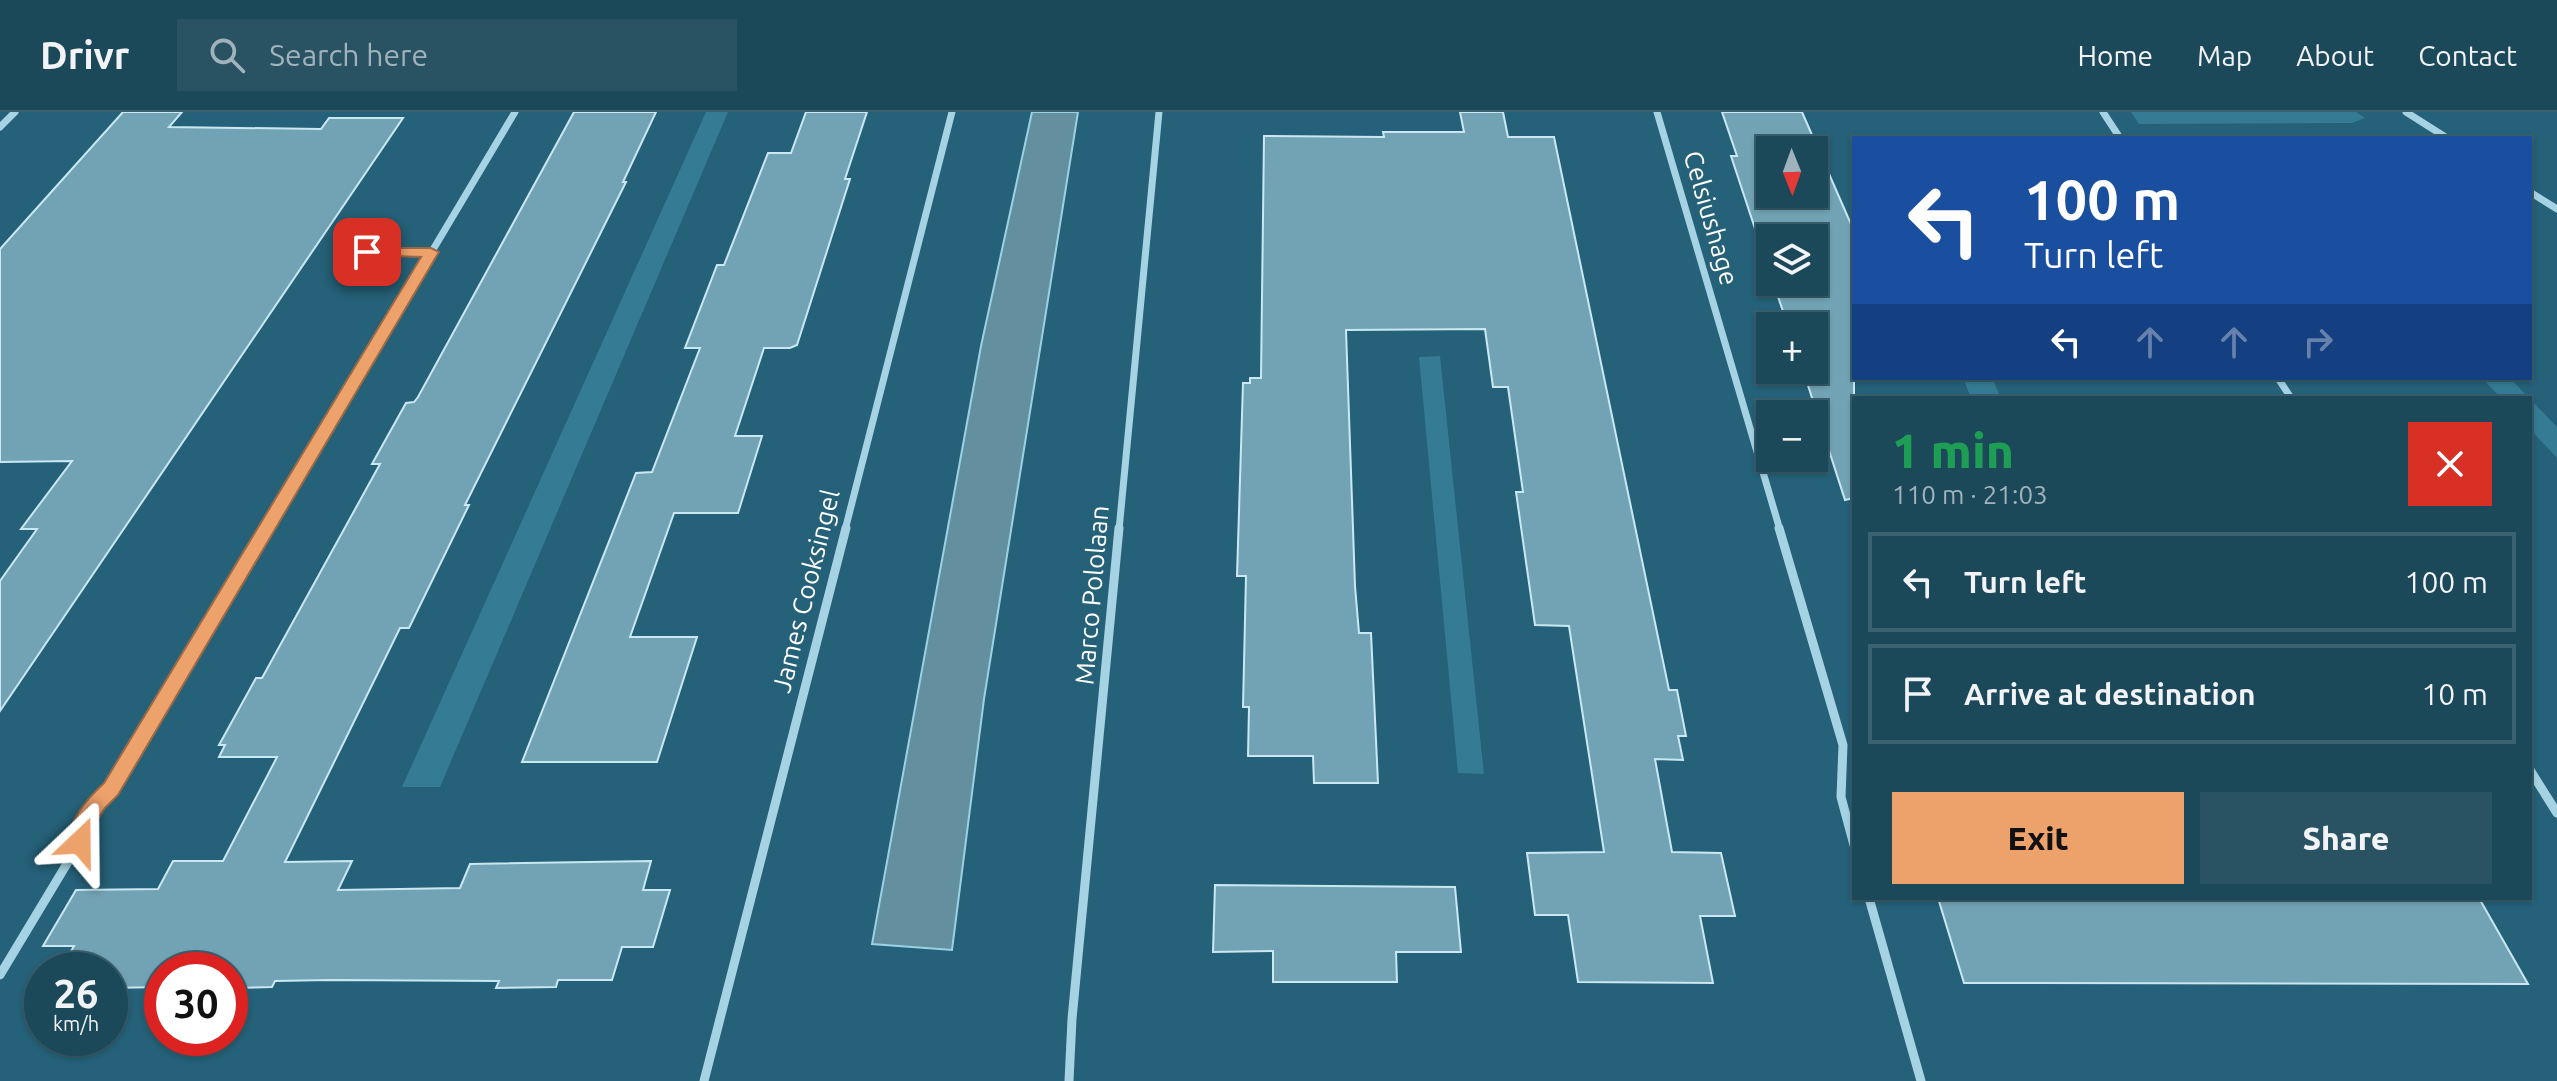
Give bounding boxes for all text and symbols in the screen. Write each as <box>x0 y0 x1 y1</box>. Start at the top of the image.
search box <box>177 19 737 91</box>
icon: search <box>205 33 249 77</box>
text: Drivr <box>40 34 129 76</box>
text: Search here <box>269 38 428 72</box>
text: Home <box>2078 40 2153 71</box>
text: Map <box>2197 40 2252 71</box>
text: About <box>2296 40 2374 71</box>
text: Contact <box>2418 40 2517 71</box>
north arrow <box>1756 136 1828 208</box>
map controls <box>1756 136 1828 472</box>
street label: Celsiushage <box>1678 147 1744 288</box>
icon: left <box>1892 168 1996 272</box>
text: 100 m <box>2024 168 2180 231</box>
pin <box>333 218 401 286</box>
button: layers <box>1756 224 1828 296</box>
icon: arrive <box>345 230 389 274</box>
text: Turn left <box>2024 234 2163 275</box>
button: + <box>1756 312 1828 384</box>
icon: left <box>2044 320 2088 364</box>
icon: ahead <box>2128 320 2172 364</box>
icon: ahead <box>2212 320 2256 364</box>
icon: right <box>2296 320 2340 364</box>
button: − <box>1756 400 1828 472</box>
button: close <box>2408 422 2492 506</box>
text: 1 min <box>1892 423 2014 477</box>
text: 110 m · 21:03 <box>1892 480 2048 509</box>
street label: James Cooksingel <box>766 486 845 695</box>
street label: Marco Pololaan <box>1069 504 1114 686</box>
icon: left <box>1896 560 1940 604</box>
text: Turn left <box>1964 565 2086 599</box>
text: 100 m <box>2404 565 2488 599</box>
icon: arrive <box>1896 672 1940 716</box>
text: Arrive at destination <box>1964 677 2256 711</box>
text: 10 m <box>2421 677 2488 711</box>
button: Exit <box>1892 792 2184 884</box>
button: Share <box>2200 792 2492 884</box>
position arrow <box>38 800 122 884</box>
speed limit sign: 30 <box>144 952 248 1056</box>
text: 26 <box>53 971 99 1016</box>
text: km/h <box>53 1012 99 1035</box>

